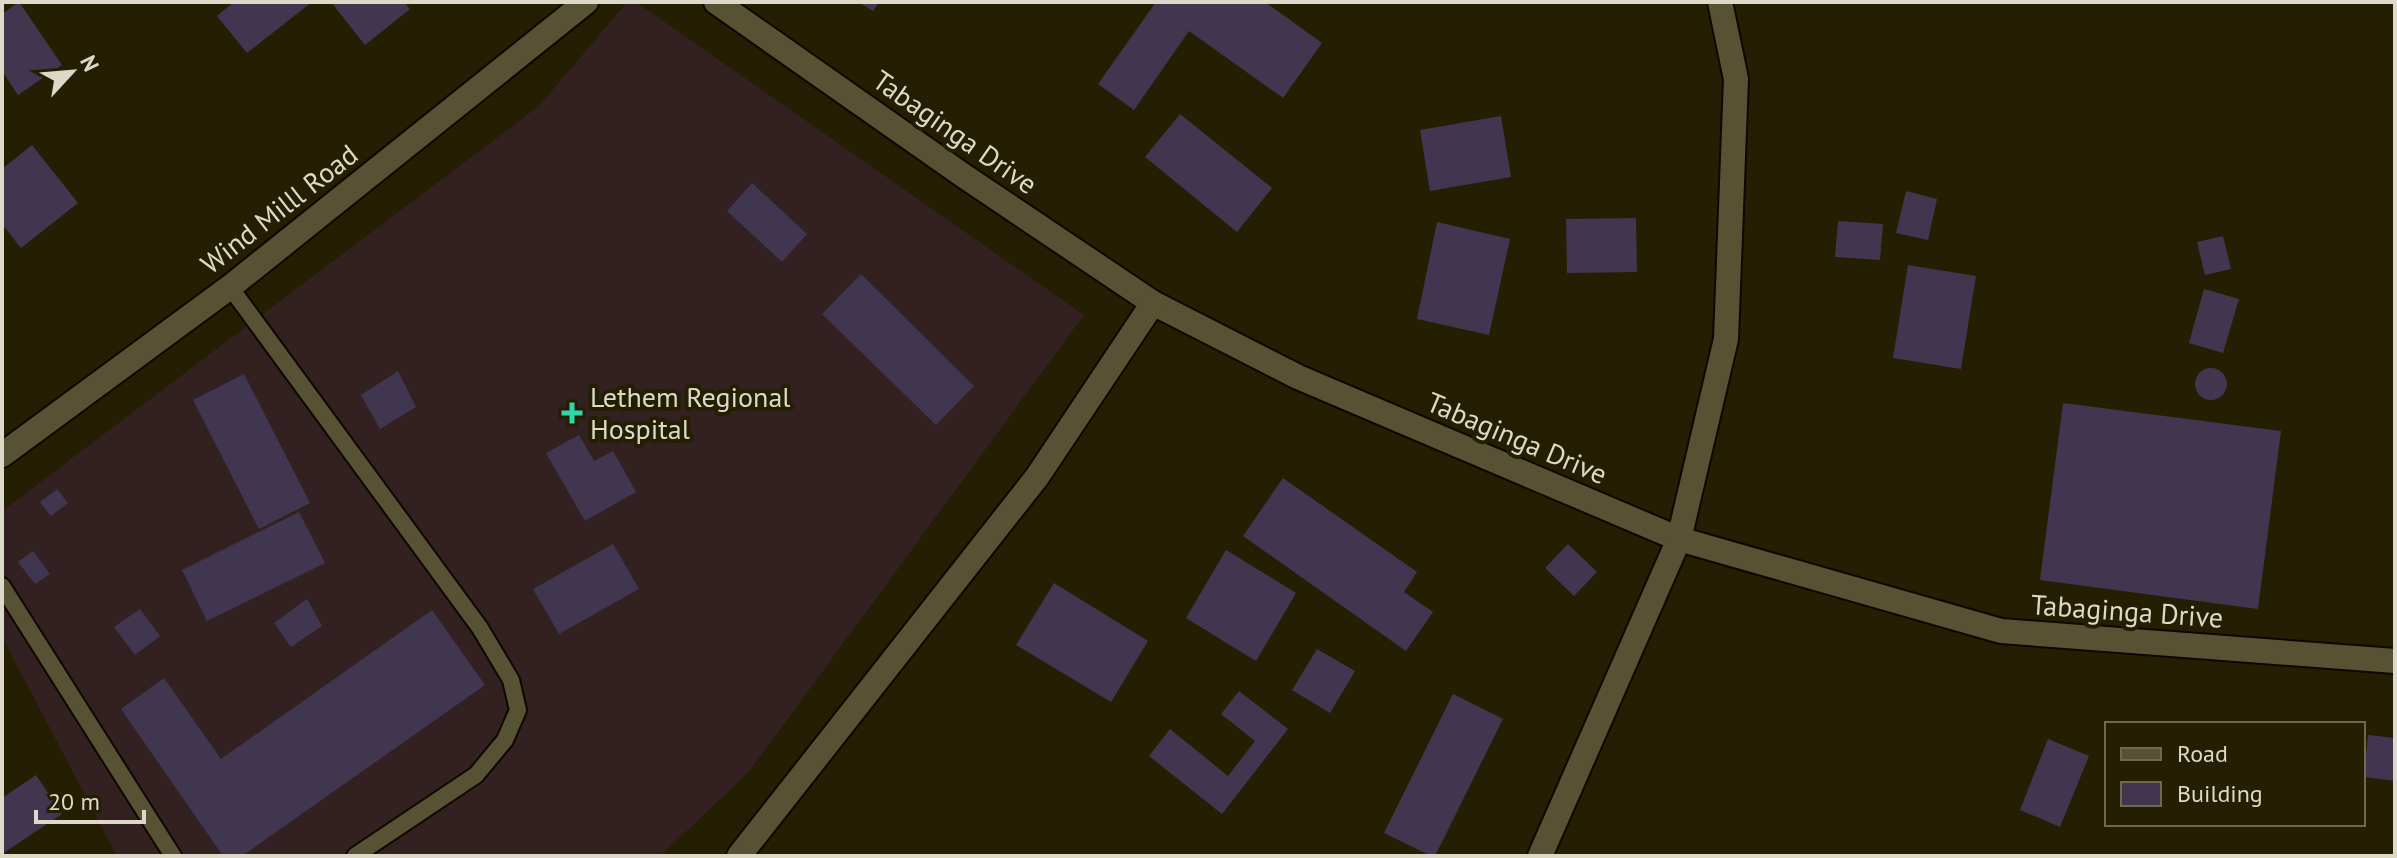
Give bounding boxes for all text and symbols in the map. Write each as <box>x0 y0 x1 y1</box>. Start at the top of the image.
north arrow <box>32 32 112 112</box>
text: N <box>74 51 106 76</box>
street label: Tabaginga Drive <box>866 61 1045 202</box>
street label: Wind Milll Road <box>193 136 365 282</box>
place label: Lethem Regional Hospital <box>590 378 790 447</box>
street label: Tabaginga Drive <box>1421 383 1613 492</box>
marker: Lethem Regional Hospital <box>561 402 583 424</box>
street label: Tabaginga Drive <box>2030 585 2224 636</box>
legend <box>2105 722 2365 826</box>
text: Road <box>2177 738 2228 769</box>
scale bar <box>36 774 144 824</box>
text: Building <box>2177 778 2263 809</box>
text: 20 m <box>48 786 100 817</box>

